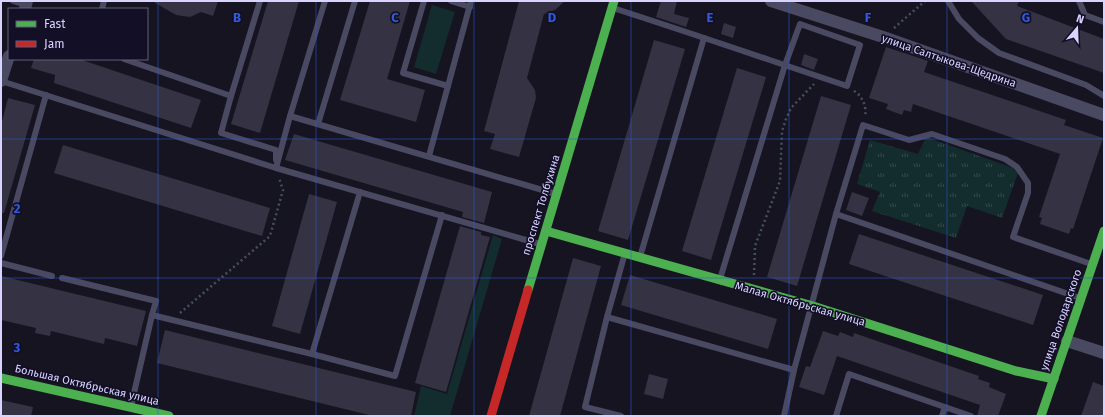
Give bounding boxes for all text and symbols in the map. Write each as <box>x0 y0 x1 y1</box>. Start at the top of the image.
legend <box>8 8 148 60</box>
north arrow <box>1057 8 1097 48</box>
text: B <box>233 10 241 25</box>
text: C <box>391 10 399 25</box>
text: D <box>548 10 557 25</box>
text: E <box>707 10 714 25</box>
text: F <box>865 10 872 25</box>
text: G <box>1022 10 1030 25</box>
text: N <box>1075 12 1086 26</box>
text: Fast <box>44 17 66 31</box>
street label: улица Салтыкова-Щедрина <box>880 32 1018 90</box>
text: Jam <box>44 37 64 51</box>
street label: проспект Толбухина <box>519 153 563 257</box>
text: 2 <box>14 201 21 216</box>
street label: улица Володарского <box>1038 268 1084 372</box>
street label: Малая Октябрьская улица <box>733 279 867 329</box>
text: 3 <box>13 340 21 355</box>
street label: Большая Октябрьская улица <box>14 362 160 408</box>

